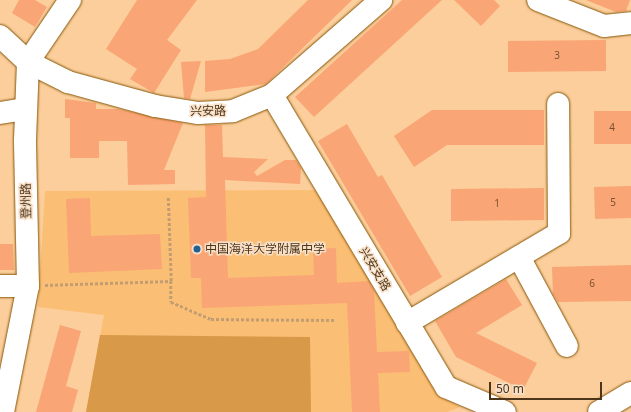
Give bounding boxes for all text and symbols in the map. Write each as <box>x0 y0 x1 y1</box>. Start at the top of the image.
house number: 3 <box>554 50 560 62</box>
street label: 兴安路 <box>190 104 226 118</box>
house number: 4 <box>609 122 615 134</box>
street label: 登州路 <box>18 183 34 219</box>
house number: 5 <box>610 197 616 209</box>
house number: 1 <box>494 198 500 210</box>
place label: 中国海洋大学附属中学 <box>205 242 325 256</box>
marker: 中国海洋大学附属中学 <box>192 244 202 254</box>
street label: 兴安支路 <box>356 245 394 293</box>
house number: 6 <box>589 278 595 290</box>
scale bar <box>491 374 604 400</box>
text: 50 m <box>496 380 524 397</box>

